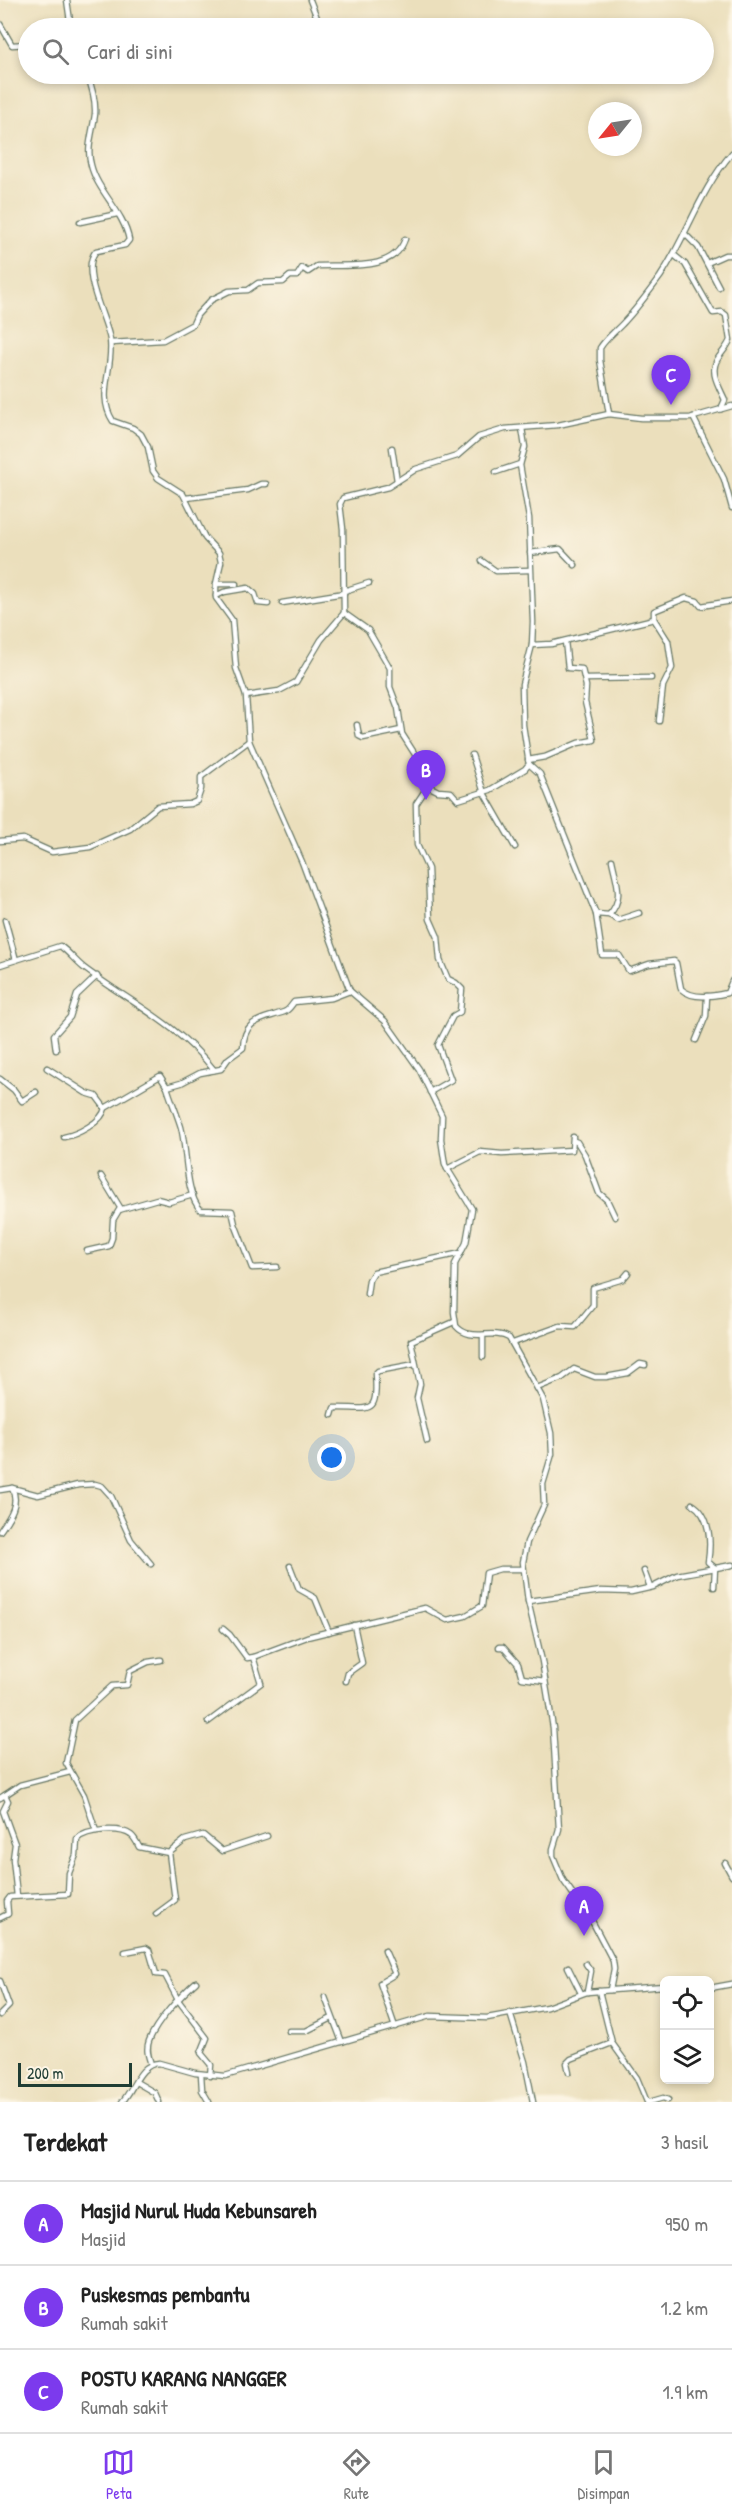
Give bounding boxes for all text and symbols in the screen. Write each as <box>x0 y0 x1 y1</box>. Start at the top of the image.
search box <box>18 18 714 84</box>
icon: search <box>39 35 72 68</box>
text: Cari di sini <box>87 36 173 66</box>
north arrow <box>588 102 642 156</box>
pin: C <box>652 356 690 405</box>
pin: B <box>406 750 446 800</box>
your location <box>317 1443 346 1472</box>
pin: A <box>564 1886 604 1936</box>
map controls <box>660 1976 714 2084</box>
button: locate <box>660 1976 714 2030</box>
button: layers <box>660 2030 714 2084</box>
scale bar <box>18 2060 132 2088</box>
text: 200 m <box>27 2062 63 2084</box>
text: Terdekat <box>24 2124 107 2159</box>
text: 3 hasil <box>661 2128 708 2155</box>
text: Masjid Nurul Huda Kebunsareh <box>81 2195 317 2225</box>
text: A <box>39 2210 48 2237</box>
text: 950 m <box>665 2210 708 2237</box>
text: Masjid <box>81 2225 125 2252</box>
text: Puskesmas pembantu <box>81 2279 249 2309</box>
text: B <box>38 2294 49 2321</box>
text: 1.2 km <box>661 2294 708 2321</box>
text: Rumah sakit <box>81 2309 168 2336</box>
text: POSTU KARANG NANGGER <box>81 2363 287 2393</box>
text: C <box>38 2378 49 2405</box>
text: 1.9 km <box>663 2378 708 2405</box>
text: Rumah sakit <box>81 2393 168 2420</box>
tab: Peta <box>102 2446 135 2504</box>
tab: Rute <box>340 2446 373 2504</box>
tab: Disimpan <box>578 2446 630 2504</box>

